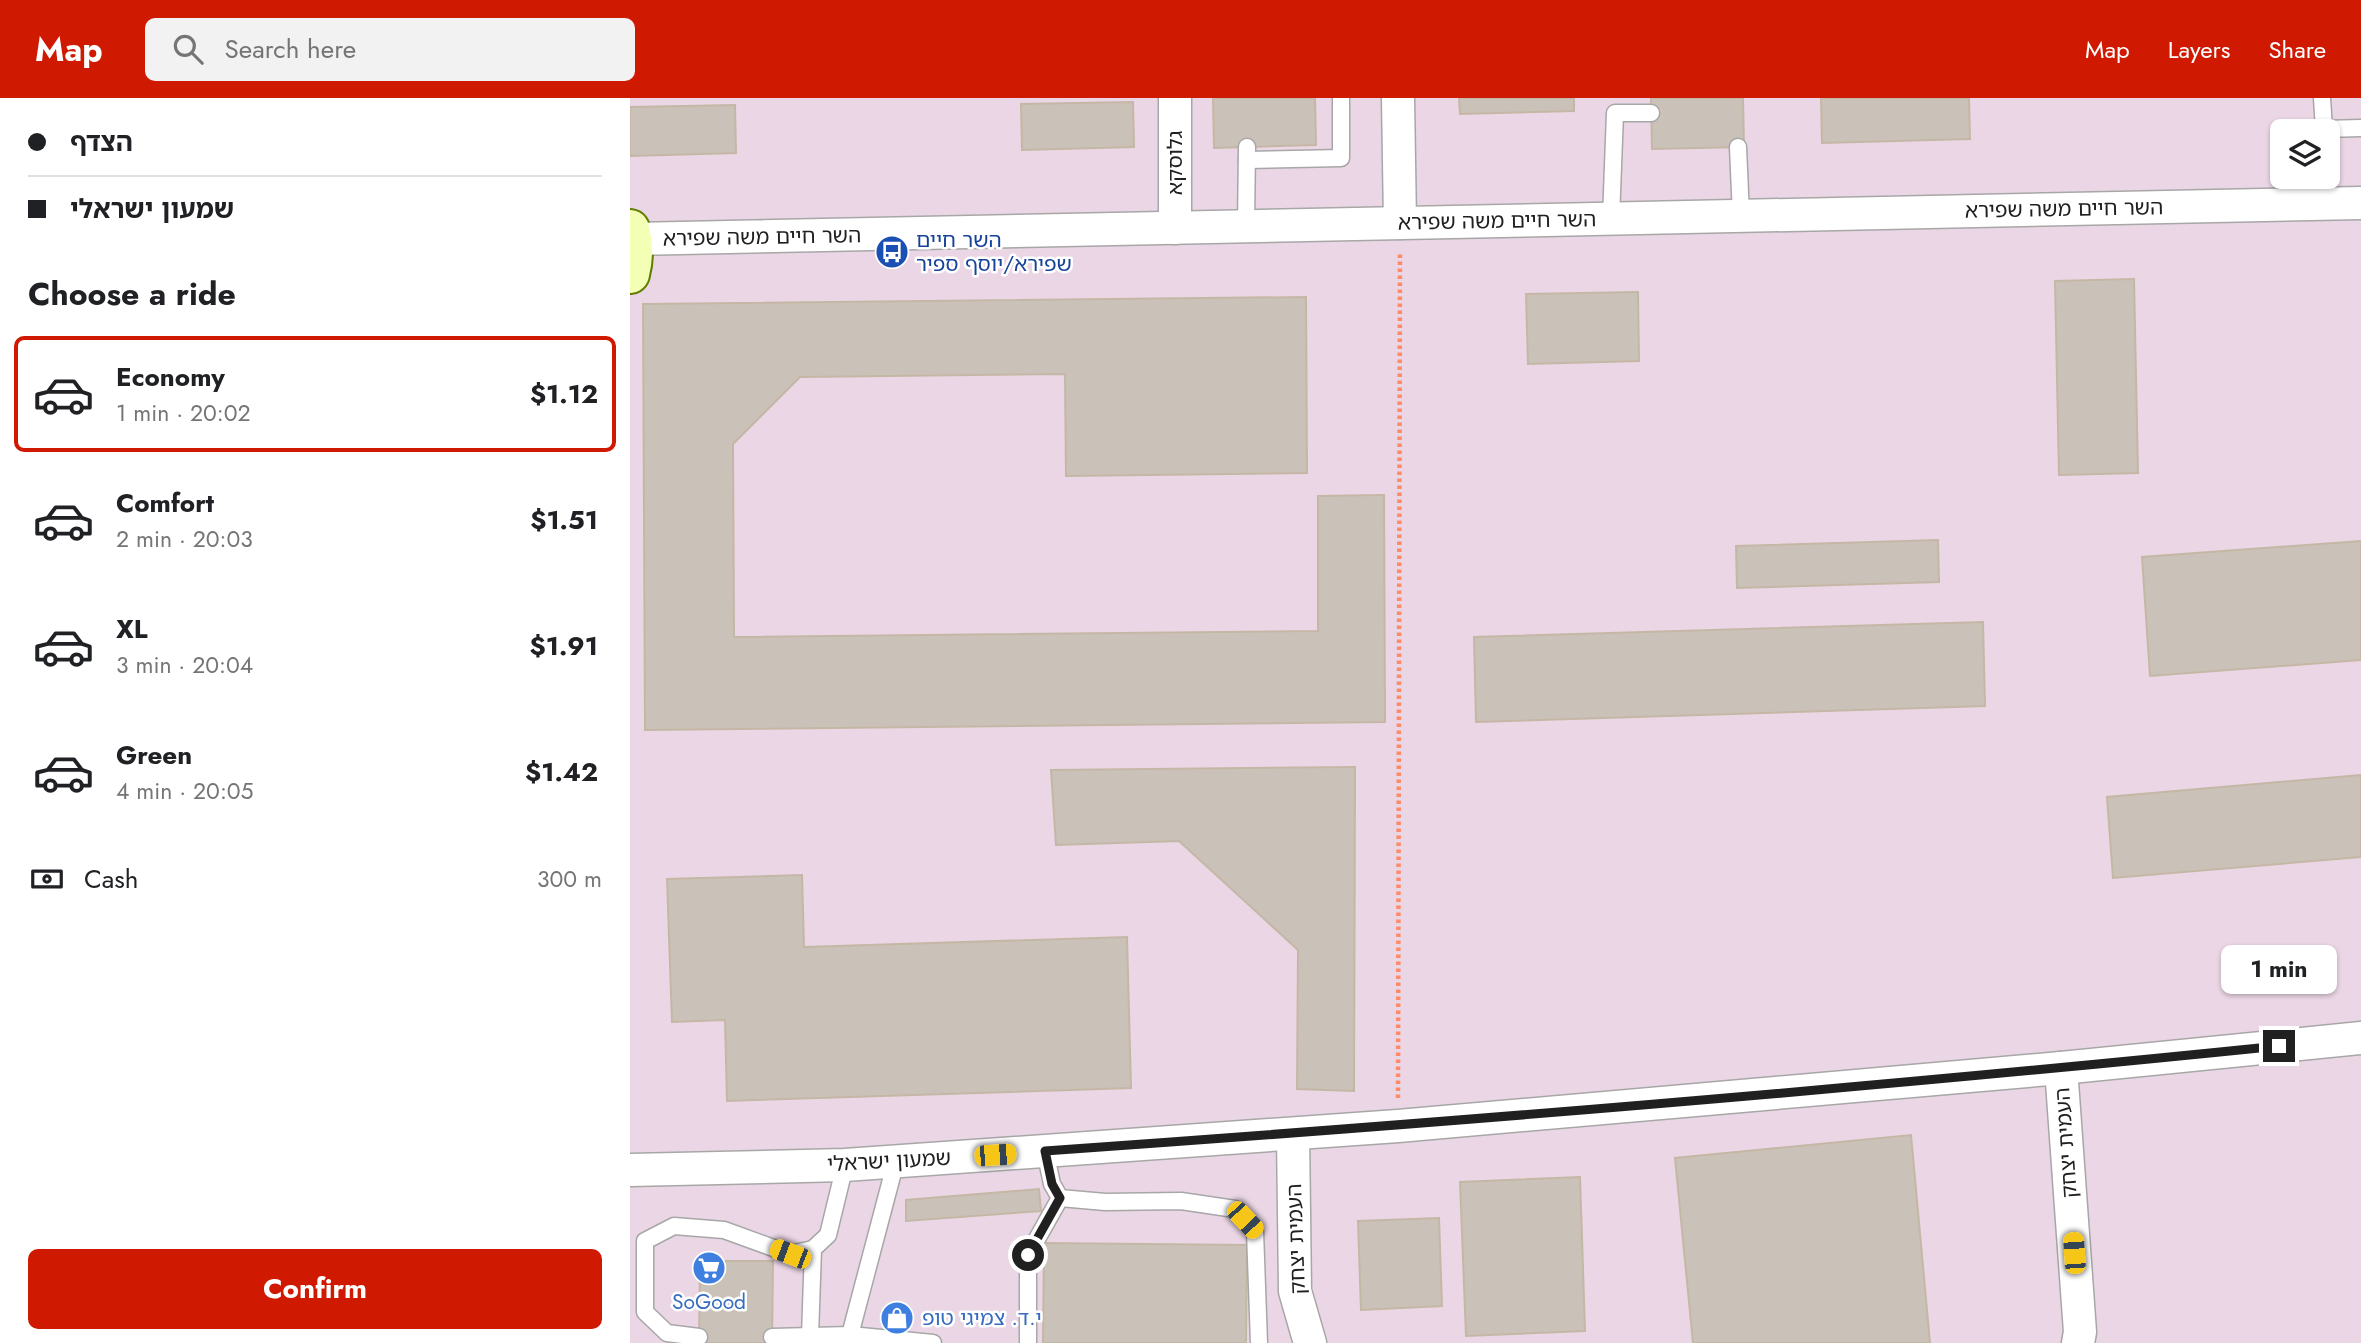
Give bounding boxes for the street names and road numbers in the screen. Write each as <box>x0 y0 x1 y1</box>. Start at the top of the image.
street label: גלוסקא <box>1160 131 1190 195</box>
street label: השר חיים משה שפירא <box>1965 192 2163 226</box>
street label: השר חיים משה שפירא <box>1398 204 1596 238</box>
street label: השר חיים משה שפירא <box>663 220 861 254</box>
street label: העמית יצחק <box>2047 1087 2085 1199</box>
street label: שמעון ישראלי <box>826 1143 952 1179</box>
street label: העמית יצחק <box>1279 1183 1313 1295</box>

